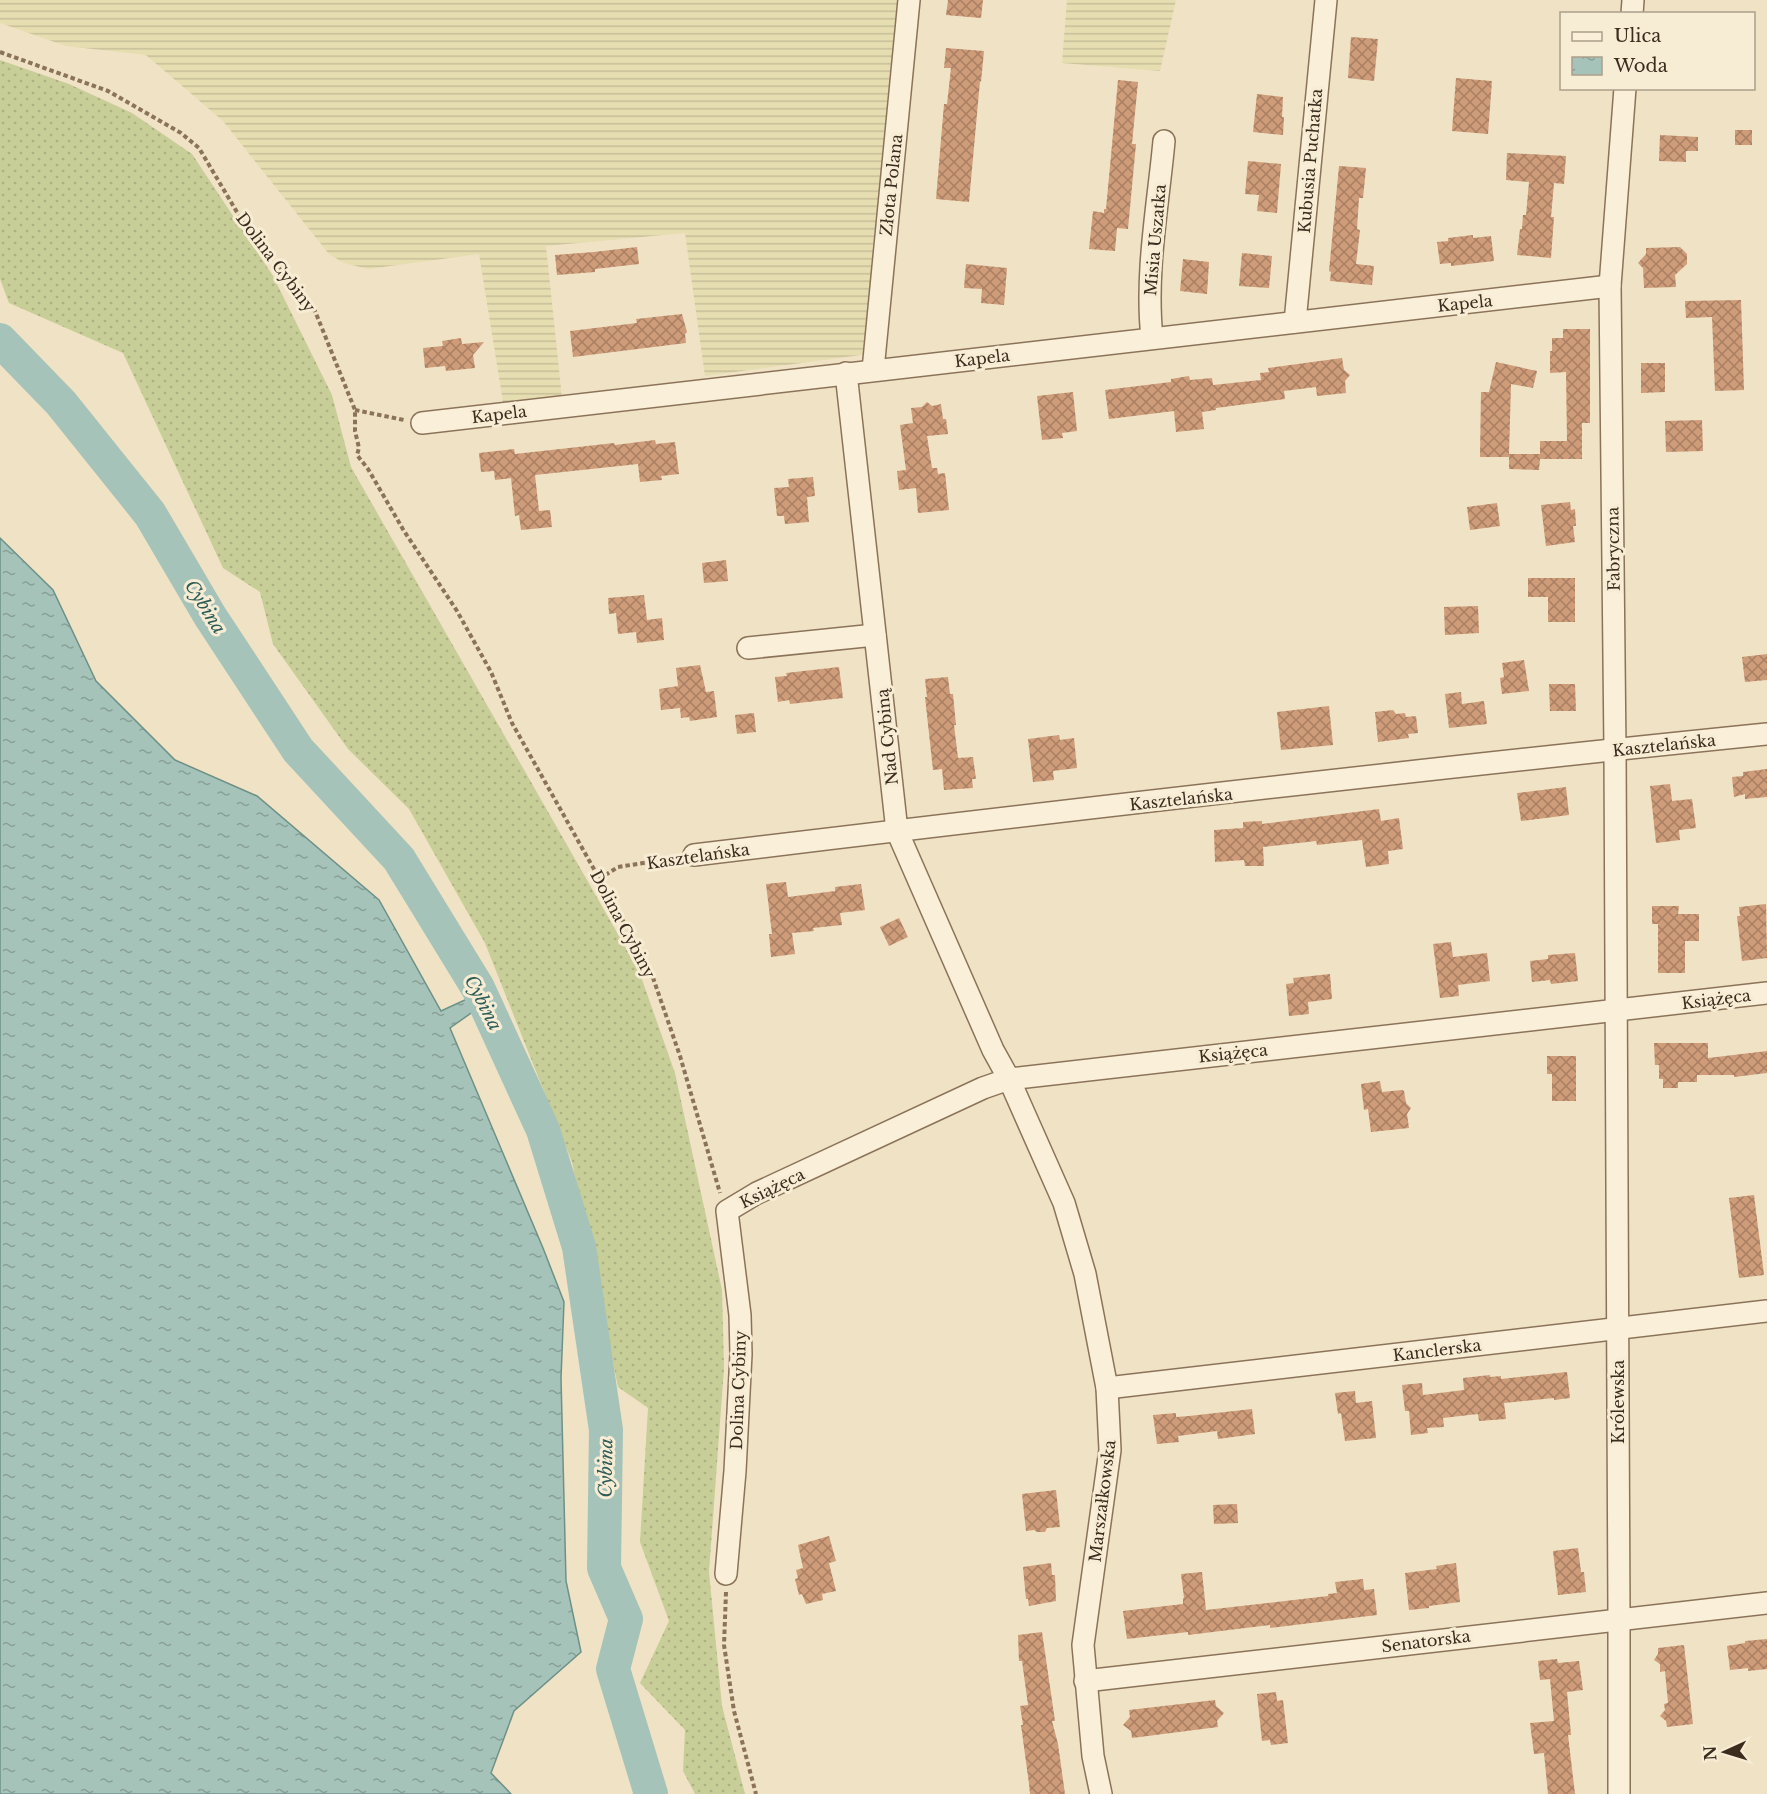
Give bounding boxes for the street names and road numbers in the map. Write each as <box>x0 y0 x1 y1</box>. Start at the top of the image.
street label: Kubusia Puchatka <box>1294 88 1326 234</box>
street label: Złota Polana <box>876 133 906 237</box>
street label: Misia Uszatka <box>1140 183 1170 297</box>
street label: Dolina Cybiny <box>232 208 320 316</box>
street label: Kapela <box>1436 290 1494 316</box>
street label: Kapela <box>953 345 1011 371</box>
street label: Kapela <box>470 401 528 427</box>
street label: Fabryczna <box>1602 507 1624 591</box>
street label: Nad Cybiną <box>872 687 902 786</box>
street label: Kasztelańska <box>1611 730 1717 760</box>
street label: Kasztelańska <box>1128 784 1234 814</box>
street label: Kasztelańska <box>645 839 751 873</box>
street label: Dolina Cybiny <box>586 867 660 982</box>
street label: Książęca <box>1680 985 1752 1013</box>
street label: Książęca <box>1197 1039 1269 1067</box>
street label: Książęca <box>736 1164 808 1212</box>
street label: Dolina Cybiny <box>726 1329 750 1450</box>
street label: Kanclerska <box>1392 1335 1482 1365</box>
street label: Królewska <box>1608 1360 1628 1444</box>
street label: Marszałkowska <box>1085 1439 1119 1563</box>
street label: Senatorska <box>1380 1626 1472 1656</box>

